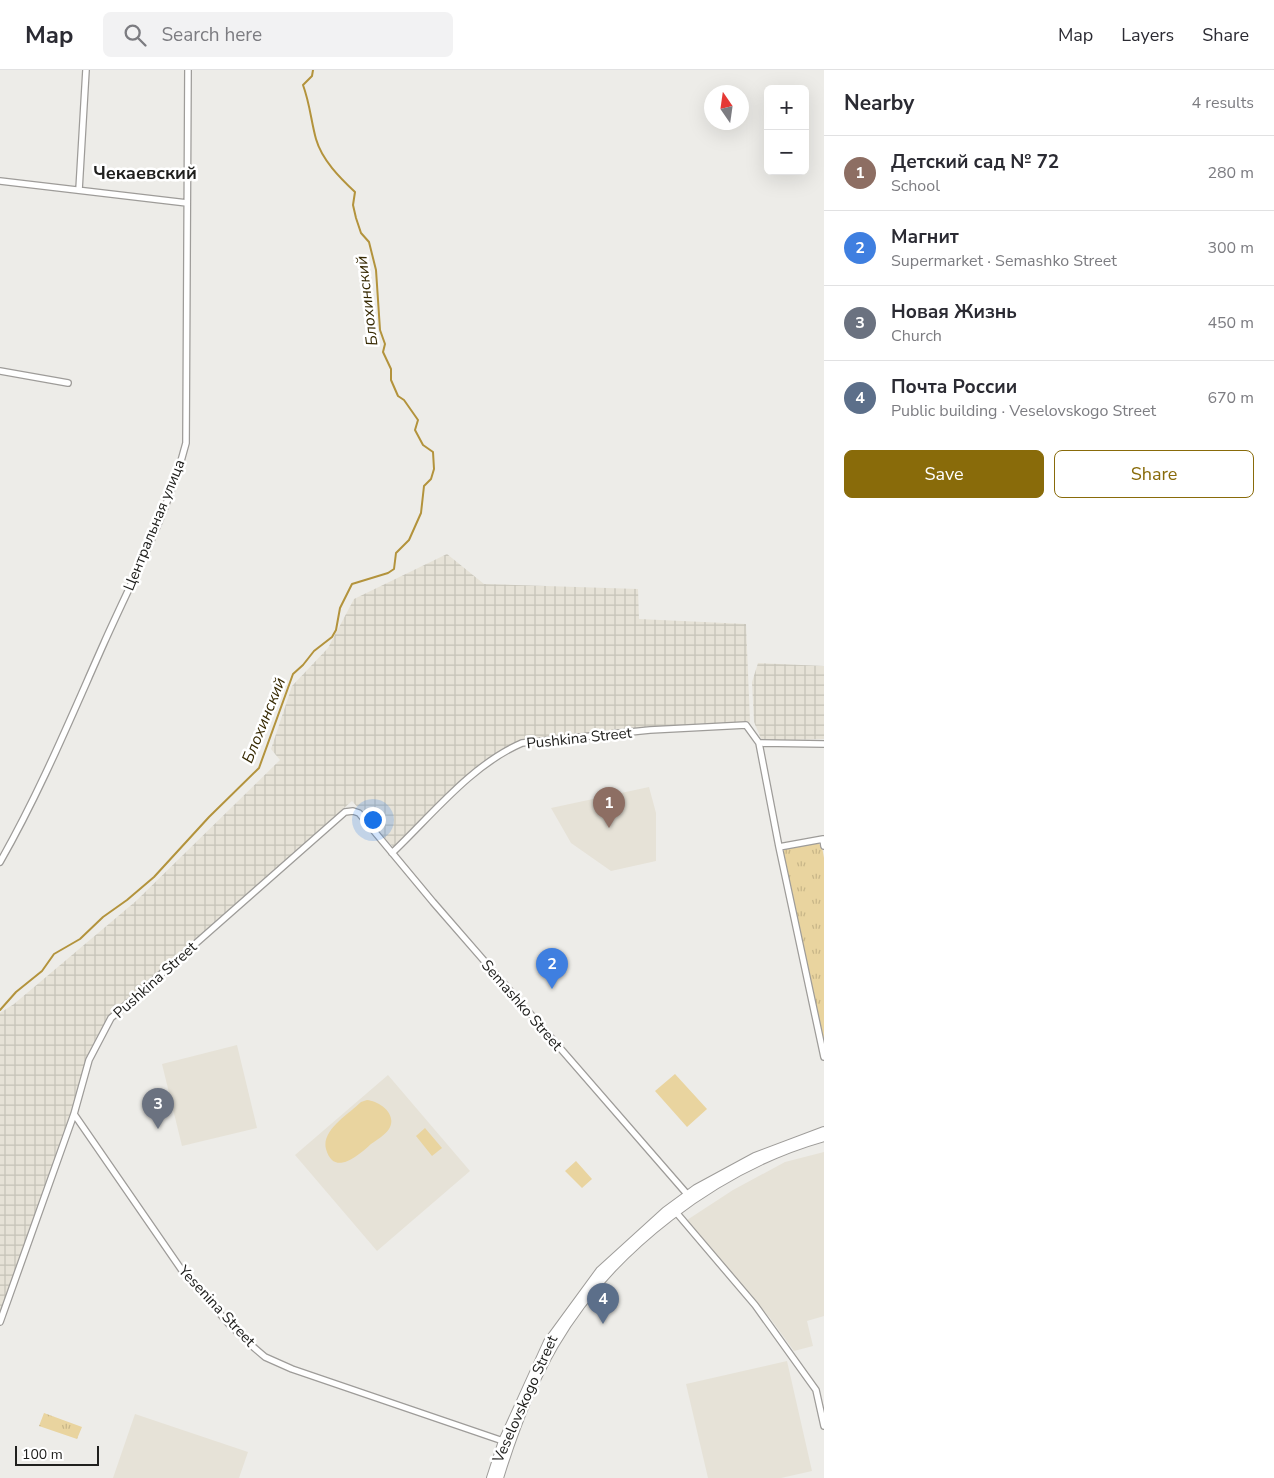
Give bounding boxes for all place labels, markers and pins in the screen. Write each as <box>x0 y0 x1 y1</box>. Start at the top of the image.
pin: 1 <box>593 787 625 828</box>
pin: 2 <box>536 948 568 989</box>
pin: 3 <box>142 1088 174 1129</box>
pin: 4 <box>587 1283 619 1324</box>

